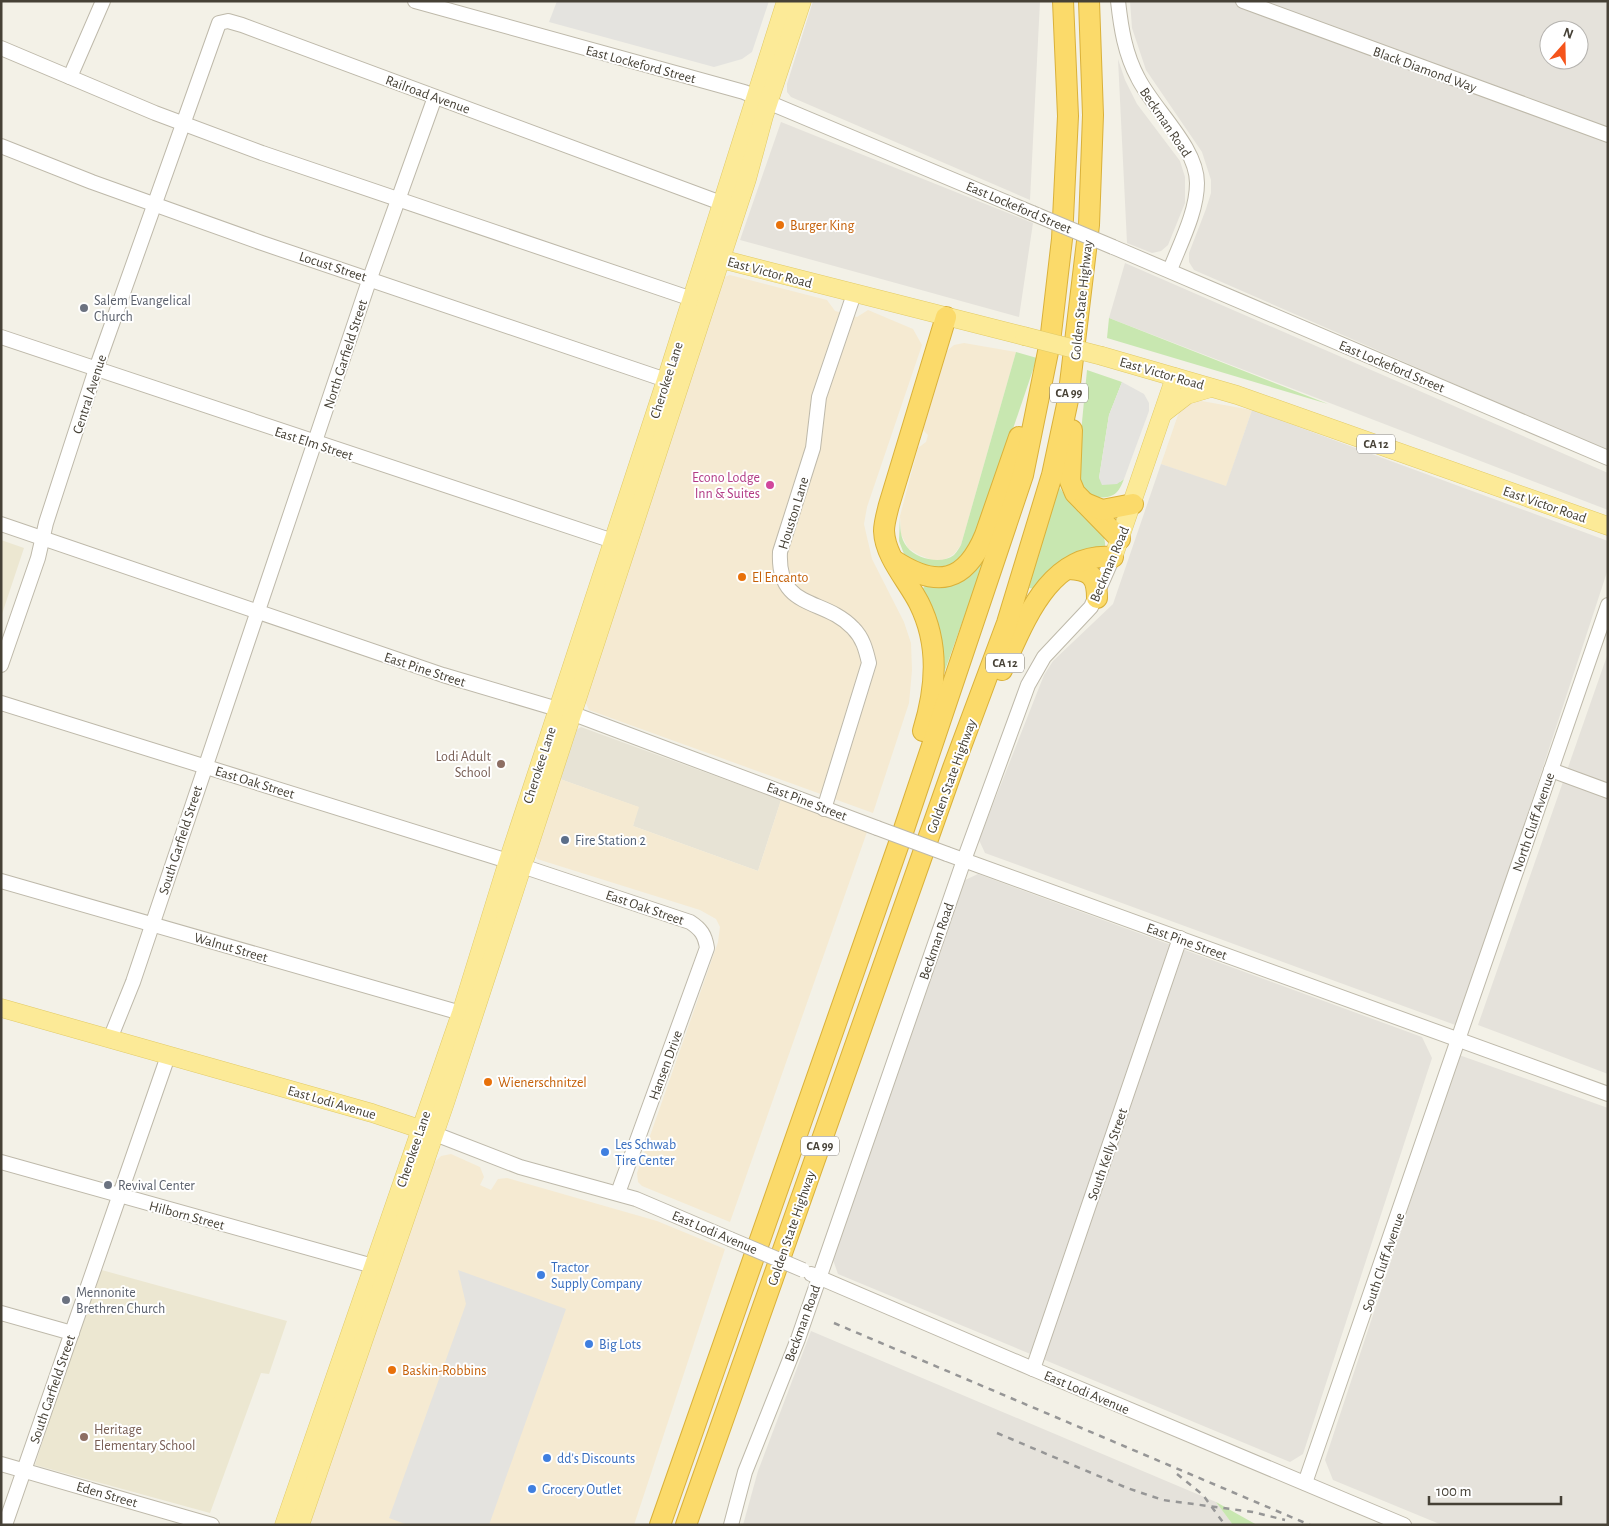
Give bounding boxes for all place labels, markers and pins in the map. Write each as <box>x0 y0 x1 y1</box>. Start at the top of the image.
marker: Burger King <box>774 219 786 231</box>
place label: Burger King <box>790 219 854 233</box>
place label: Salem Evangelical Church <box>94 294 191 324</box>
marker: Salem Evangelical Church <box>78 302 90 314</box>
place label: Econo Lodge Inn & Suites <box>692 471 760 501</box>
marker: Econo Lodge Inn & Suites <box>764 479 776 491</box>
marker: El Encanto <box>736 571 748 583</box>
place label: El Encanto <box>752 571 808 585</box>
place label: Lodi Adult School <box>435 750 492 780</box>
marker: Lodi Adult School <box>495 758 507 770</box>
marker: Fire Station 2 <box>559 834 571 846</box>
place label: Fire Station 2 <box>575 834 646 848</box>
marker: Wienerschnitzel <box>482 1076 494 1088</box>
place label: Wienerschnitzel <box>498 1076 587 1090</box>
place label: Les Schwab Tire Center <box>615 1138 676 1168</box>
marker: Les Schwab Tire Center <box>599 1146 611 1158</box>
marker: Revival Center <box>102 1179 114 1191</box>
place label: Revival Center <box>118 1179 195 1193</box>
place label: Tractor Supply Company <box>551 1261 642 1291</box>
marker: Tractor Supply Company <box>535 1269 547 1281</box>
place label: Mennonite Brethren Church <box>76 1286 165 1316</box>
marker: Mennonite Brethren Church <box>60 1294 72 1306</box>
marker: Big Lots <box>583 1338 595 1350</box>
place label: Big Lots <box>599 1338 641 1352</box>
marker: Baskin-Robbins <box>386 1364 398 1376</box>
place label: Baskin-Robbins <box>402 1364 486 1378</box>
place label: Heritage Elementary School <box>94 1423 196 1453</box>
marker: Heritage Elementary School <box>78 1431 90 1443</box>
marker: dd's Discounts <box>541 1452 553 1464</box>
place label: dd's Discounts <box>557 1452 635 1466</box>
marker: Grocery Outlet <box>526 1483 538 1495</box>
place label: Grocery Outlet <box>542 1483 622 1497</box>

